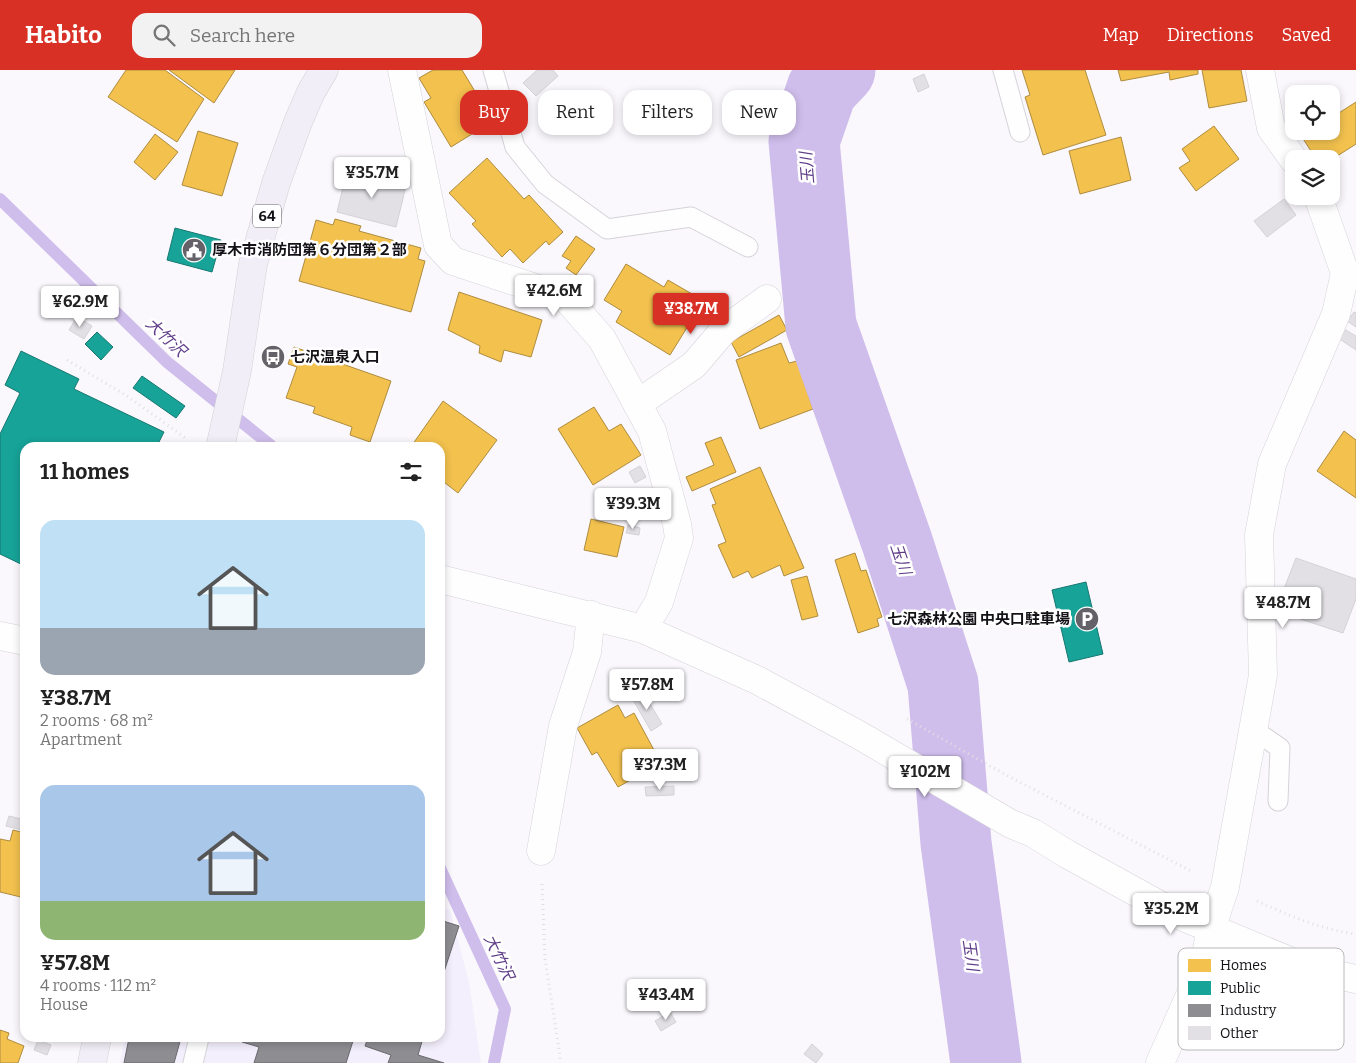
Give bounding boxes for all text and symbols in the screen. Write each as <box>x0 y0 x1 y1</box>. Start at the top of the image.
search box <box>132 13 482 58</box>
text: Habito <box>25 21 102 49</box>
icon: search <box>150 21 178 49</box>
text: Search here <box>190 24 295 47</box>
text: Map <box>1103 24 1139 46</box>
text: Directions <box>1167 24 1254 46</box>
text: Saved <box>1282 24 1331 46</box>
map controls <box>1285 85 1340 205</box>
button: locate <box>1285 85 1340 140</box>
chip: Buy <box>460 90 528 135</box>
chip: Rent <box>538 90 613 135</box>
chip: Filters <box>623 90 712 135</box>
chip: New <box>722 90 796 135</box>
water label: 玉川 <box>796 149 818 185</box>
button: layers <box>1285 150 1340 205</box>
pin: ¥35.7M <box>331 156 413 199</box>
text: ¥35.7M <box>345 163 399 182</box>
road number: 64 <box>253 204 281 228</box>
public building icon: 厚木市消防団第６分団第２部 <box>181 237 207 263</box>
place label: 厚木市消防団第６分団第２部 <box>212 241 407 259</box>
pin: ¥42.6M <box>513 274 595 317</box>
text: ¥42.6M <box>526 281 582 300</box>
pin: ¥62.9M <box>39 286 121 328</box>
text: ¥62.9M <box>52 292 108 311</box>
pin: ¥38.7M <box>650 292 732 335</box>
text: ¥38.7M <box>664 299 718 318</box>
water label: 大竹沢 <box>142 314 191 362</box>
bus stop icon: 七沢温泉入口 <box>260 344 286 370</box>
place label: 七沢温泉入口 <box>290 348 380 366</box>
icon: filters <box>397 458 425 486</box>
text: 11 homes <box>40 459 129 485</box>
pin: ¥39.3M <box>592 488 674 530</box>
text: ¥39.3M <box>605 494 661 513</box>
water label: 玉川 <box>887 541 916 579</box>
icon: home <box>188 553 278 643</box>
pin: ¥48.7M <box>1242 586 1324 629</box>
text: ¥48.7M <box>1255 593 1311 612</box>
parking icon: 七沢森林公園 中央口駐車場 <box>1074 606 1100 632</box>
place label: 七沢森林公園 中央口駐車場 <box>887 610 1070 628</box>
pin: ¥57.8M <box>606 668 688 711</box>
text: ¥57.8M <box>620 675 674 694</box>
text: ¥38.7M <box>40 685 111 711</box>
text: 2 rooms · 68 m² <box>40 711 153 730</box>
text: Apartment <box>40 730 122 749</box>
pin: ¥37.3M <box>619 748 701 791</box>
text: ¥37.3M <box>633 755 687 774</box>
pin: ¥102M <box>890 756 960 798</box>
text: ¥102M <box>899 762 951 781</box>
icon: home <box>188 818 278 908</box>
pin: ¥35.2M <box>1130 892 1212 935</box>
text: ¥35.2M <box>1143 899 1199 918</box>
water label: 大竹沢 <box>480 931 519 985</box>
water label: 玉川 <box>959 938 983 974</box>
legend <box>1178 948 1344 1050</box>
text: ¥57.8M <box>40 950 110 976</box>
text: Homes <box>1220 957 1267 974</box>
text: 4 rooms · 112 m² <box>40 976 156 995</box>
pin: ¥43.4M <box>625 978 707 1021</box>
text: Public <box>1220 980 1260 997</box>
text: ¥43.4M <box>638 985 694 1004</box>
text: House <box>40 995 88 1014</box>
text: Industry <box>1220 1002 1277 1019</box>
text: Other <box>1220 1025 1258 1042</box>

